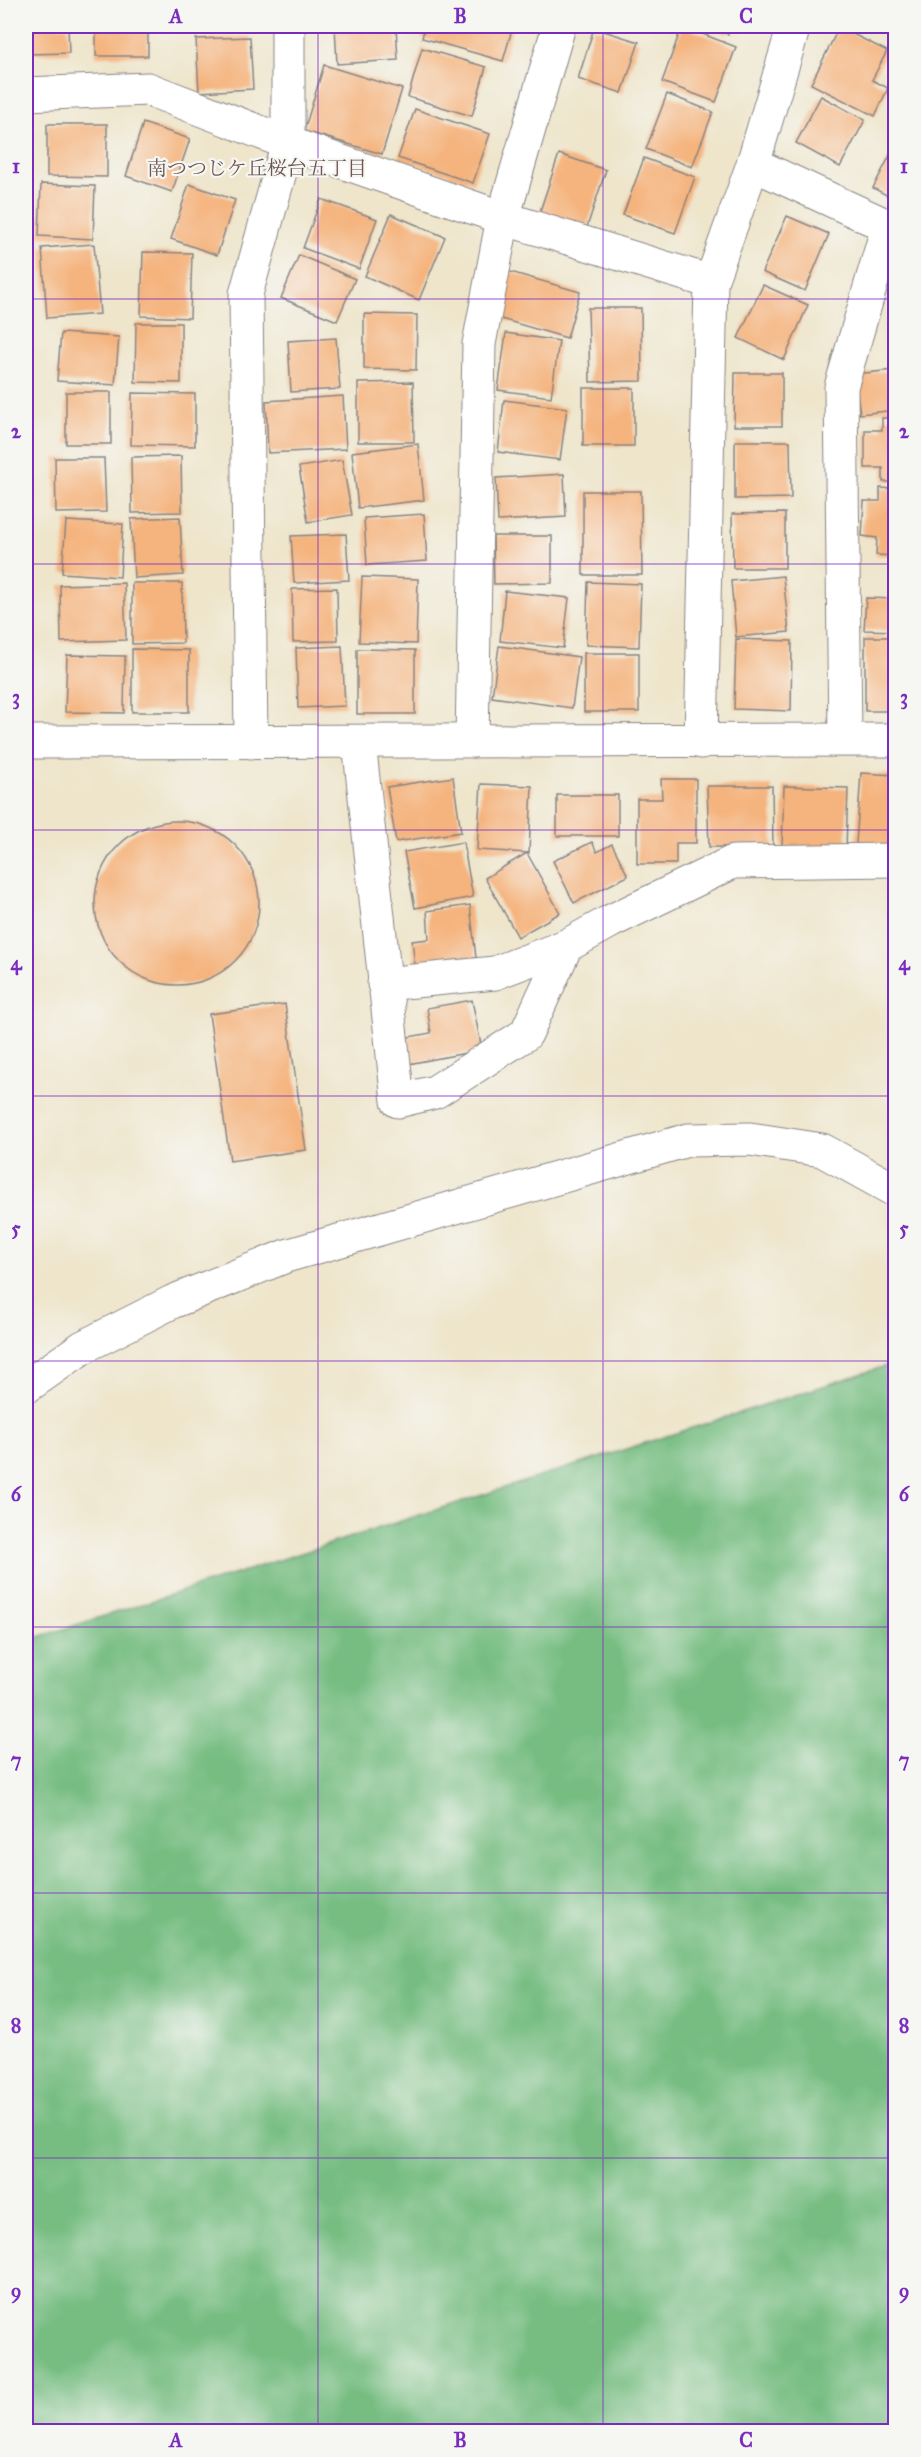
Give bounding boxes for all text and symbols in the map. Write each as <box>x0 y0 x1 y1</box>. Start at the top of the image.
text: A <box>167 4 183 28</box>
text: B <box>453 4 467 28</box>
text: C <box>739 4 753 28</box>
text: 1 <box>12 154 20 178</box>
text: 1 <box>900 154 908 178</box>
district label: 南つつじケ丘桜台五丁目 <box>147 156 367 180</box>
text: 2 <box>11 419 22 443</box>
text: 2 <box>899 419 910 443</box>
text: 3 <box>12 685 20 710</box>
text: 3 <box>900 685 908 710</box>
text: 4 <box>10 951 22 976</box>
text: 4 <box>898 951 910 976</box>
text: 5 <box>11 1216 21 1240</box>
text: 5 <box>899 1216 909 1240</box>
text: 6 <box>11 1482 23 1506</box>
text: 6 <box>899 1482 911 1506</box>
text: 7 <box>11 1748 22 1772</box>
text: 7 <box>899 1748 910 1772</box>
text: 8 <box>11 2013 21 2037</box>
text: 8 <box>899 2013 909 2037</box>
text: 9 <box>11 2279 21 2304</box>
text: 9 <box>899 2279 909 2304</box>
text: A <box>167 2428 183 2452</box>
text: B <box>453 2428 467 2452</box>
text: C <box>739 2428 753 2452</box>

